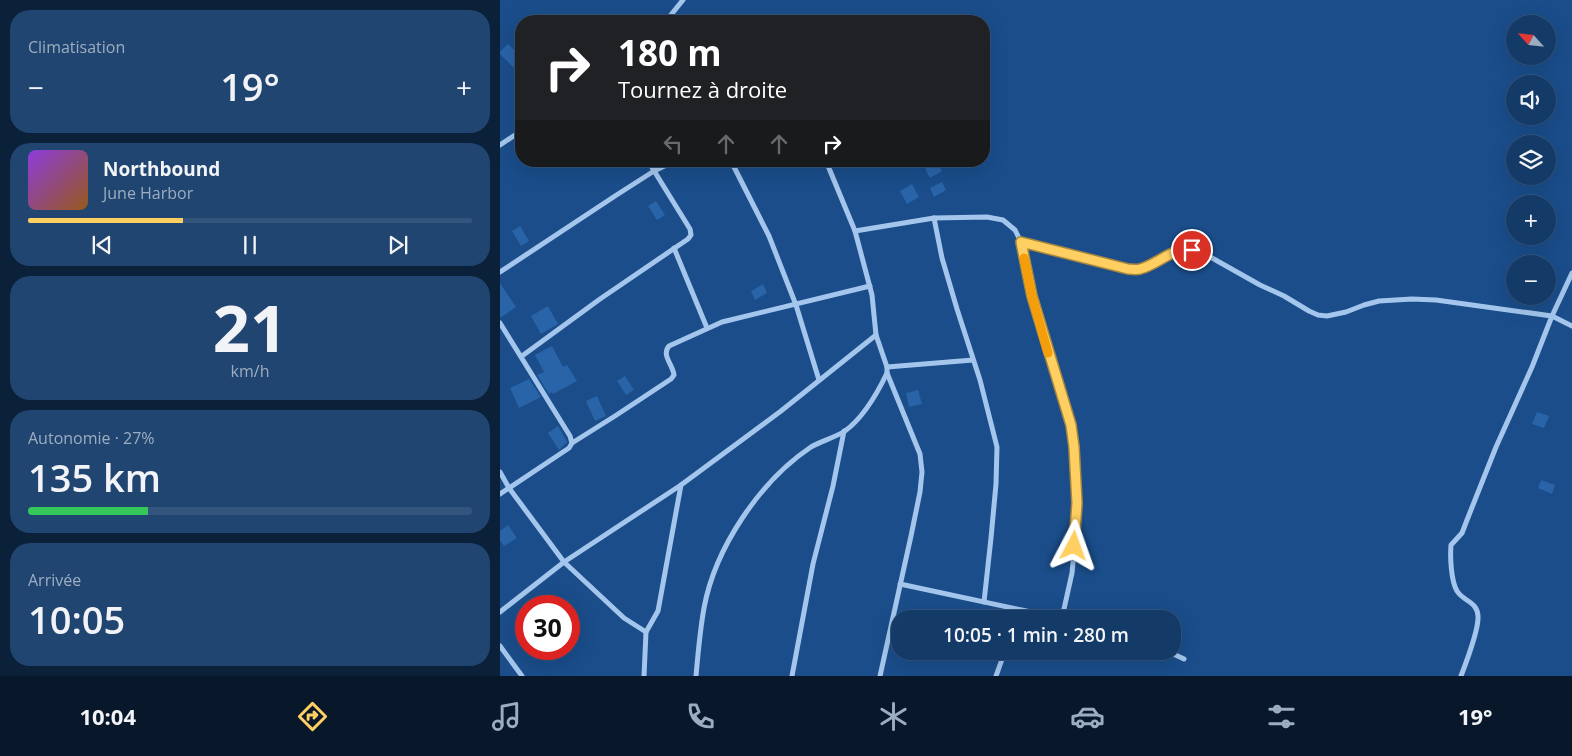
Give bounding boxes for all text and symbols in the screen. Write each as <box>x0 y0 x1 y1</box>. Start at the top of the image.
north arrow <box>1506 15 1556 65</box>
map controls <box>1506 15 1556 305</box>
text: 180 m <box>618 29 722 76</box>
icon: right <box>535 35 600 100</box>
text: Climatisation <box>28 36 125 58</box>
text: 19° <box>220 60 280 112</box>
text: − <box>28 68 44 106</box>
text: + <box>456 68 472 106</box>
text: Tournez à droite <box>618 74 787 104</box>
button: sound <box>1506 75 1556 125</box>
icon: left <box>659 130 687 158</box>
icon: ahead <box>712 130 740 158</box>
icon: ahead <box>765 130 793 158</box>
icon: right <box>818 130 846 158</box>
button: layers <box>1506 135 1556 185</box>
text: Northbound <box>103 156 220 182</box>
text: June Harbor <box>103 182 193 204</box>
button: + <box>1506 195 1556 245</box>
pin <box>1171 229 1213 271</box>
icon: previous <box>88 231 116 259</box>
icon: pause <box>236 231 264 259</box>
icon: next <box>384 231 412 259</box>
icon: arrive <box>1178 236 1206 264</box>
button: − <box>1506 255 1556 305</box>
text: 21 <box>213 283 287 371</box>
text: km/h <box>231 360 269 382</box>
text: Autonomie · 27% <box>28 427 155 449</box>
text: 135 km <box>28 451 161 503</box>
position arrow <box>1047 519 1099 571</box>
text: Arrivée <box>28 569 81 591</box>
text: 10:05 <box>28 593 125 645</box>
speed limit sign: 30 <box>515 595 580 660</box>
text: 10:05 · 1 min · 280 m <box>943 622 1129 648</box>
icon: directions <box>295 699 330 734</box>
icon: music <box>489 699 524 734</box>
icon: phone <box>683 699 718 734</box>
icon: climate <box>876 699 911 734</box>
icon: car <box>1070 699 1105 734</box>
icon: filters <box>1264 699 1299 734</box>
text: 10:04 <box>79 701 136 731</box>
text: 19° <box>1458 701 1493 731</box>

